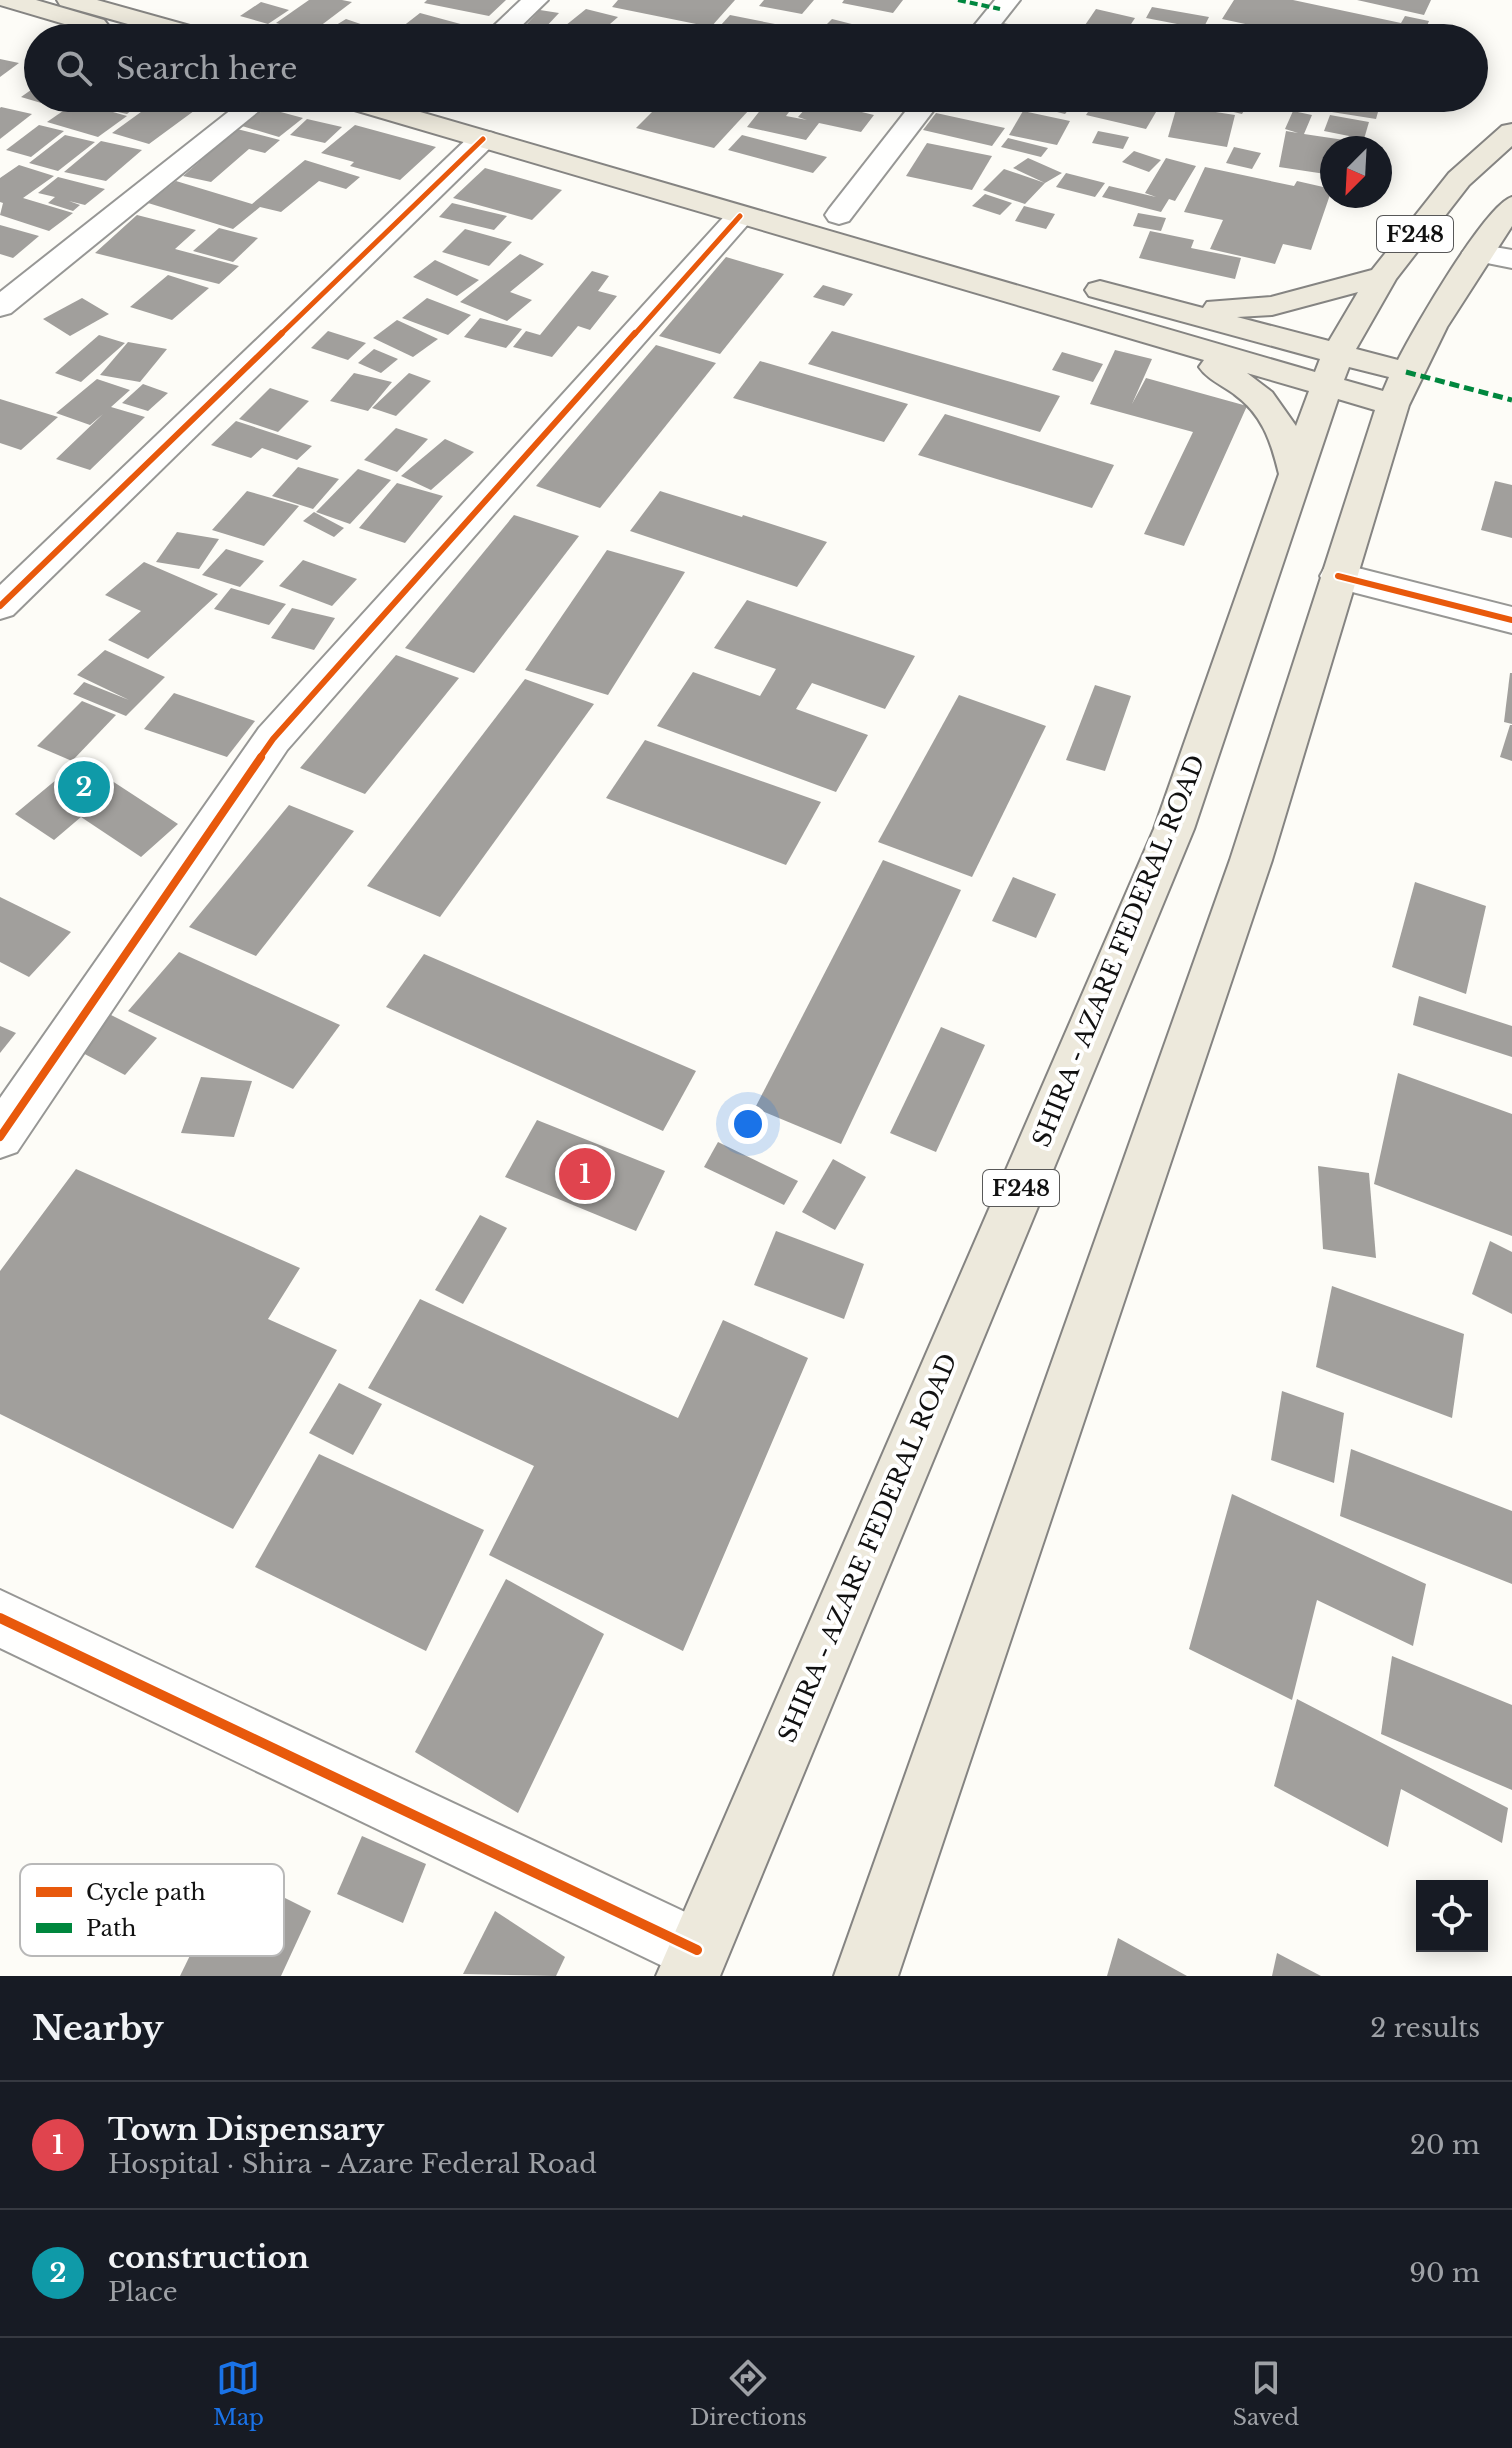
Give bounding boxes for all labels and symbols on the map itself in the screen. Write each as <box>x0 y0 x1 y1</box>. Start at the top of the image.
north arrow <box>1320 136 1392 208</box>
road number: F248 <box>1377 216 1453 252</box>
street label: SHIRA - AZARE FEDERAL ROAD <box>1026 751 1211 1151</box>
pin: 2 <box>58 757 110 817</box>
your location <box>728 1104 768 1144</box>
pin: 1 <box>559 1144 611 1204</box>
road number: F248 <box>983 1170 1059 1206</box>
street label: SHIRA - AZARE FEDERAL ROAD <box>772 1349 963 1747</box>
legend <box>20 1864 284 1956</box>
text: Cycle path <box>86 1879 206 1906</box>
text: Path <box>86 1915 137 1942</box>

